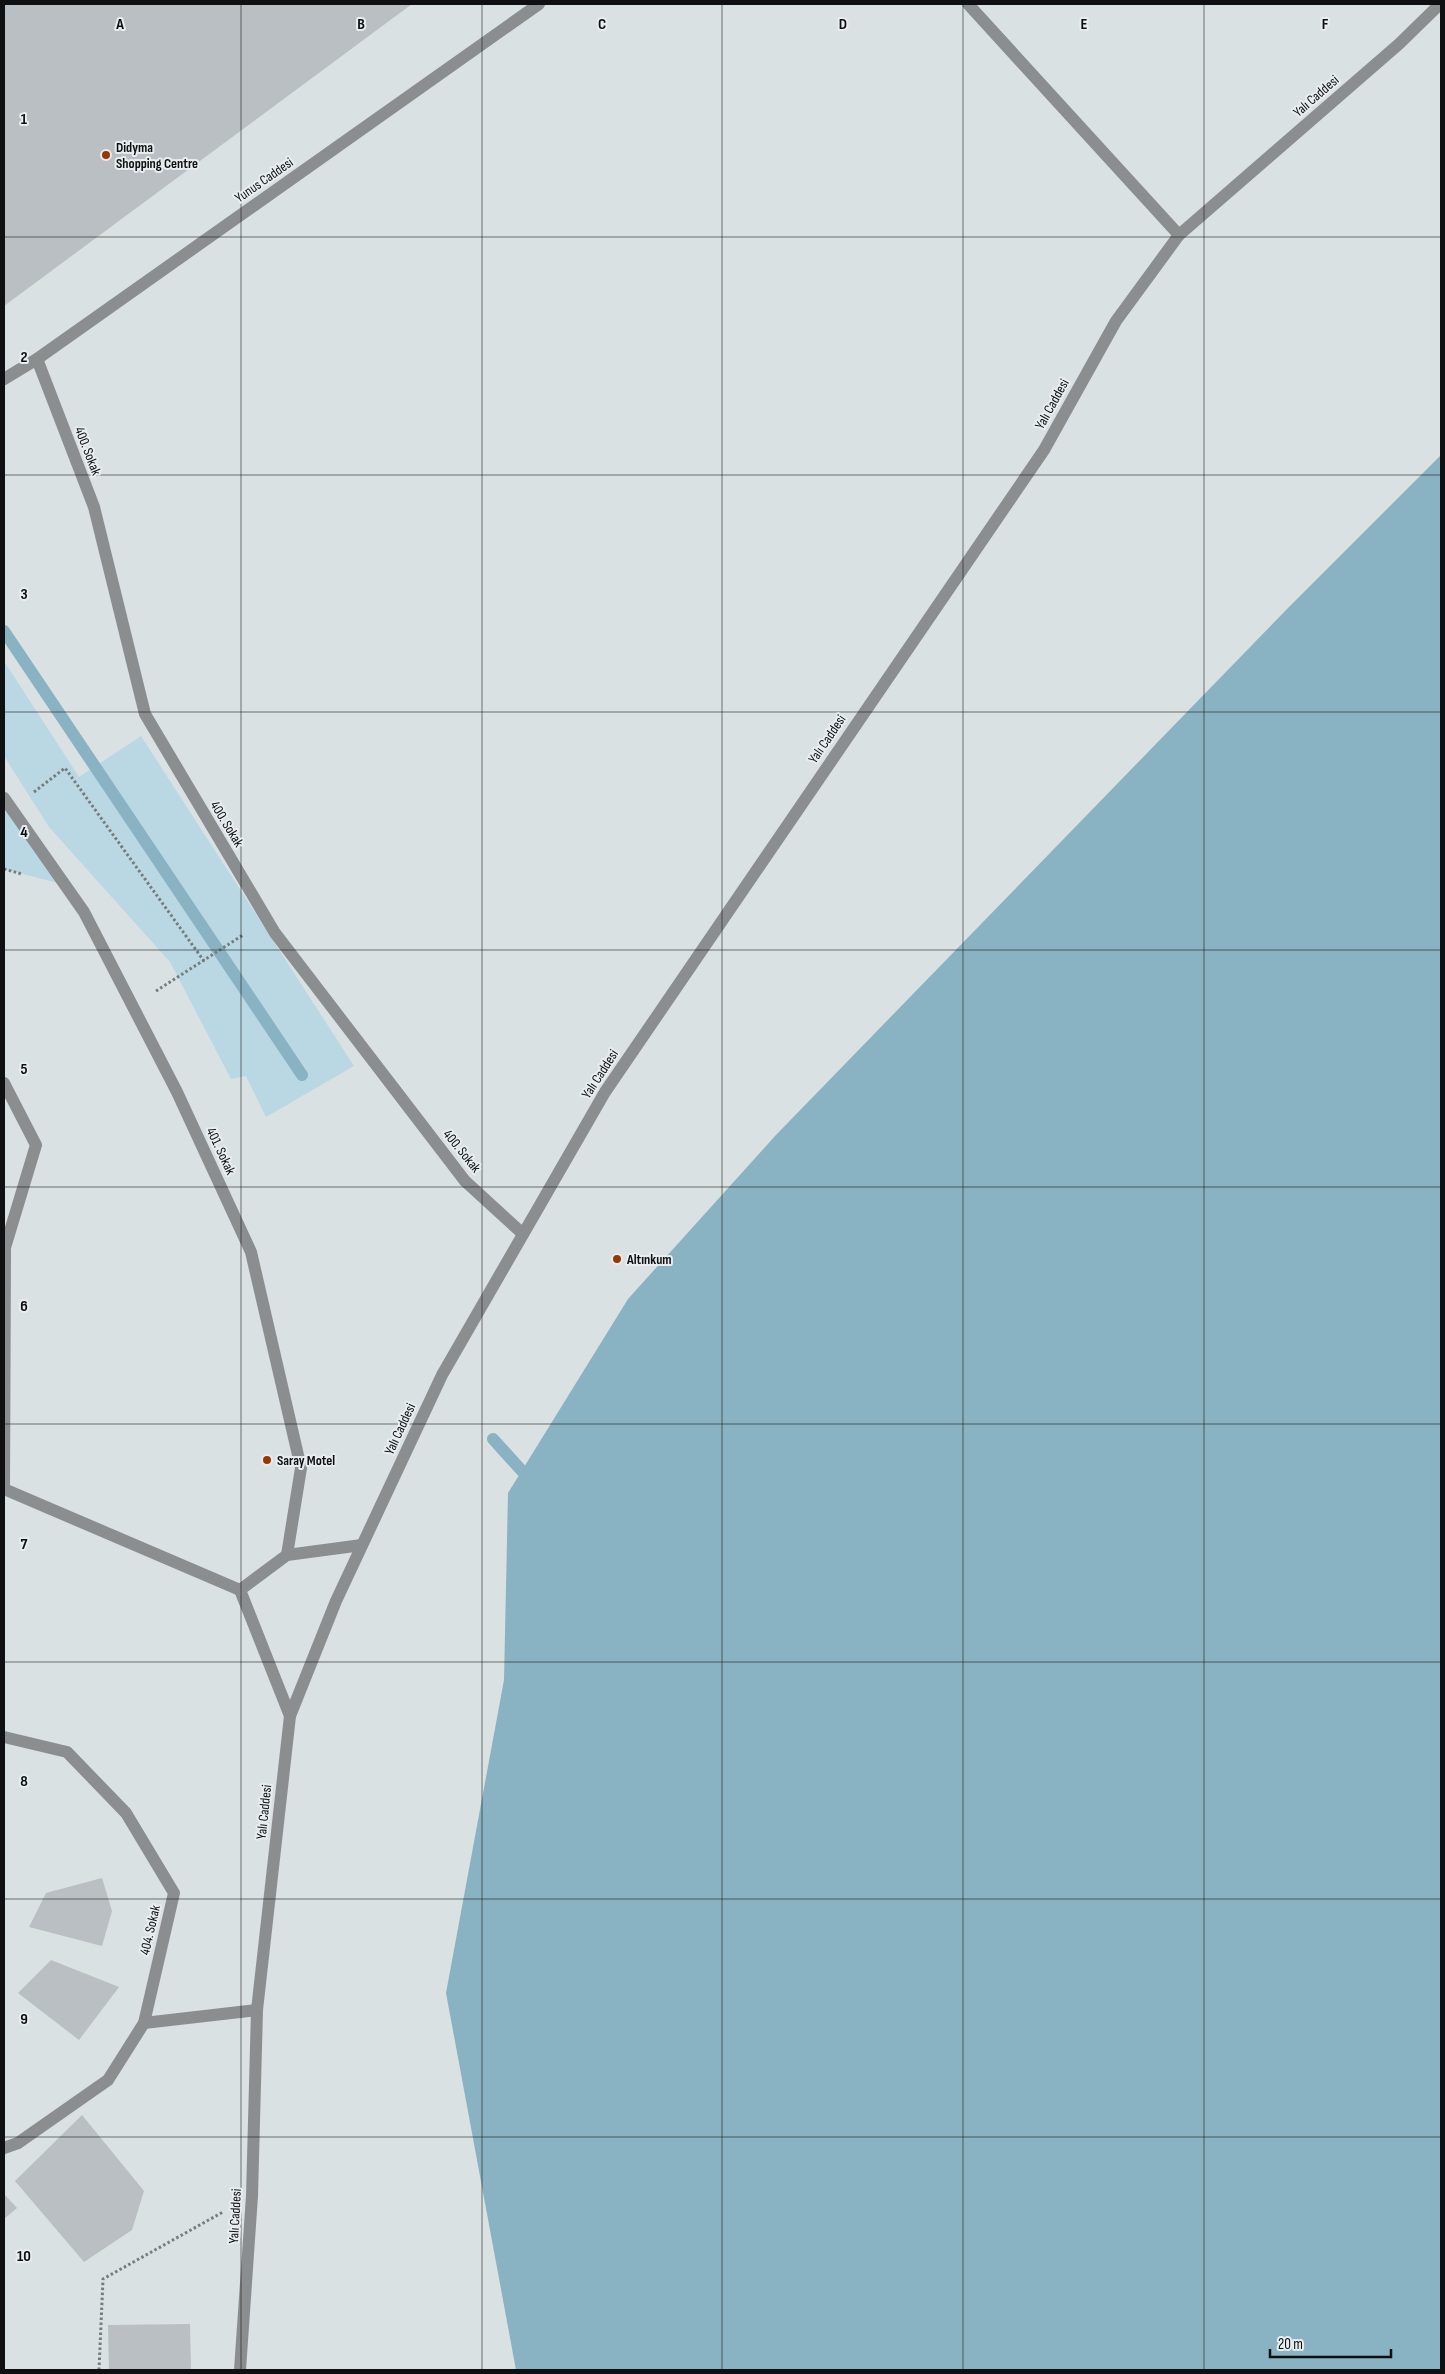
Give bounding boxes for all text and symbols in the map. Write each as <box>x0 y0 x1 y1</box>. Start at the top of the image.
text: A <box>115 15 124 34</box>
text: B <box>357 15 365 34</box>
text: C <box>598 15 606 34</box>
text: D <box>839 15 847 34</box>
text: E <box>1081 15 1088 34</box>
text: F <box>1322 15 1329 34</box>
street label: Yalı Caddesi <box>1290 72 1342 120</box>
text: 1 <box>21 110 28 129</box>
place label: Didyma Shopping Centre <box>116 139 198 172</box>
marker: Didyma Shopping Centre <box>100 149 112 161</box>
street label: Yunus Caddesi <box>232 154 296 206</box>
text: 2 <box>20 348 28 367</box>
street label: Yalı Caddesi <box>1031 376 1073 432</box>
street label: 400. Sokak <box>71 424 105 478</box>
text: 3 <box>20 585 28 604</box>
street label: Yalı Caddesi <box>805 711 849 767</box>
street label: 400. Sokak <box>207 798 248 851</box>
text: 4 <box>20 823 28 842</box>
street label: Yalı Caddesi <box>578 1046 622 1102</box>
text: 5 <box>20 1060 28 1079</box>
street label: 401. Sokak <box>203 1125 240 1178</box>
street label: 400. Sokak <box>439 1126 485 1177</box>
place label: Altınkum <box>626 1251 672 1268</box>
marker: Altınkum <box>611 1253 623 1265</box>
text: 6 <box>20 1297 28 1316</box>
street label: Yalı Caddesi <box>381 1401 419 1457</box>
place label: Saray Motel <box>277 1452 335 1469</box>
marker: Saray Motel <box>261 1454 273 1466</box>
text: 7 <box>21 1535 28 1554</box>
text: 8 <box>20 1772 28 1791</box>
street label: Yalı Caddesi <box>253 1784 275 1840</box>
street label: 404. Sokak <box>136 1903 164 1957</box>
text: 9 <box>20 2010 28 2029</box>
street label: Yalı Caddesi <box>225 2188 245 2244</box>
text: 10 <box>17 2247 31 2266</box>
scale bar <box>1270 2326 1391 2358</box>
text: 20 m <box>1278 2335 1303 2354</box>

